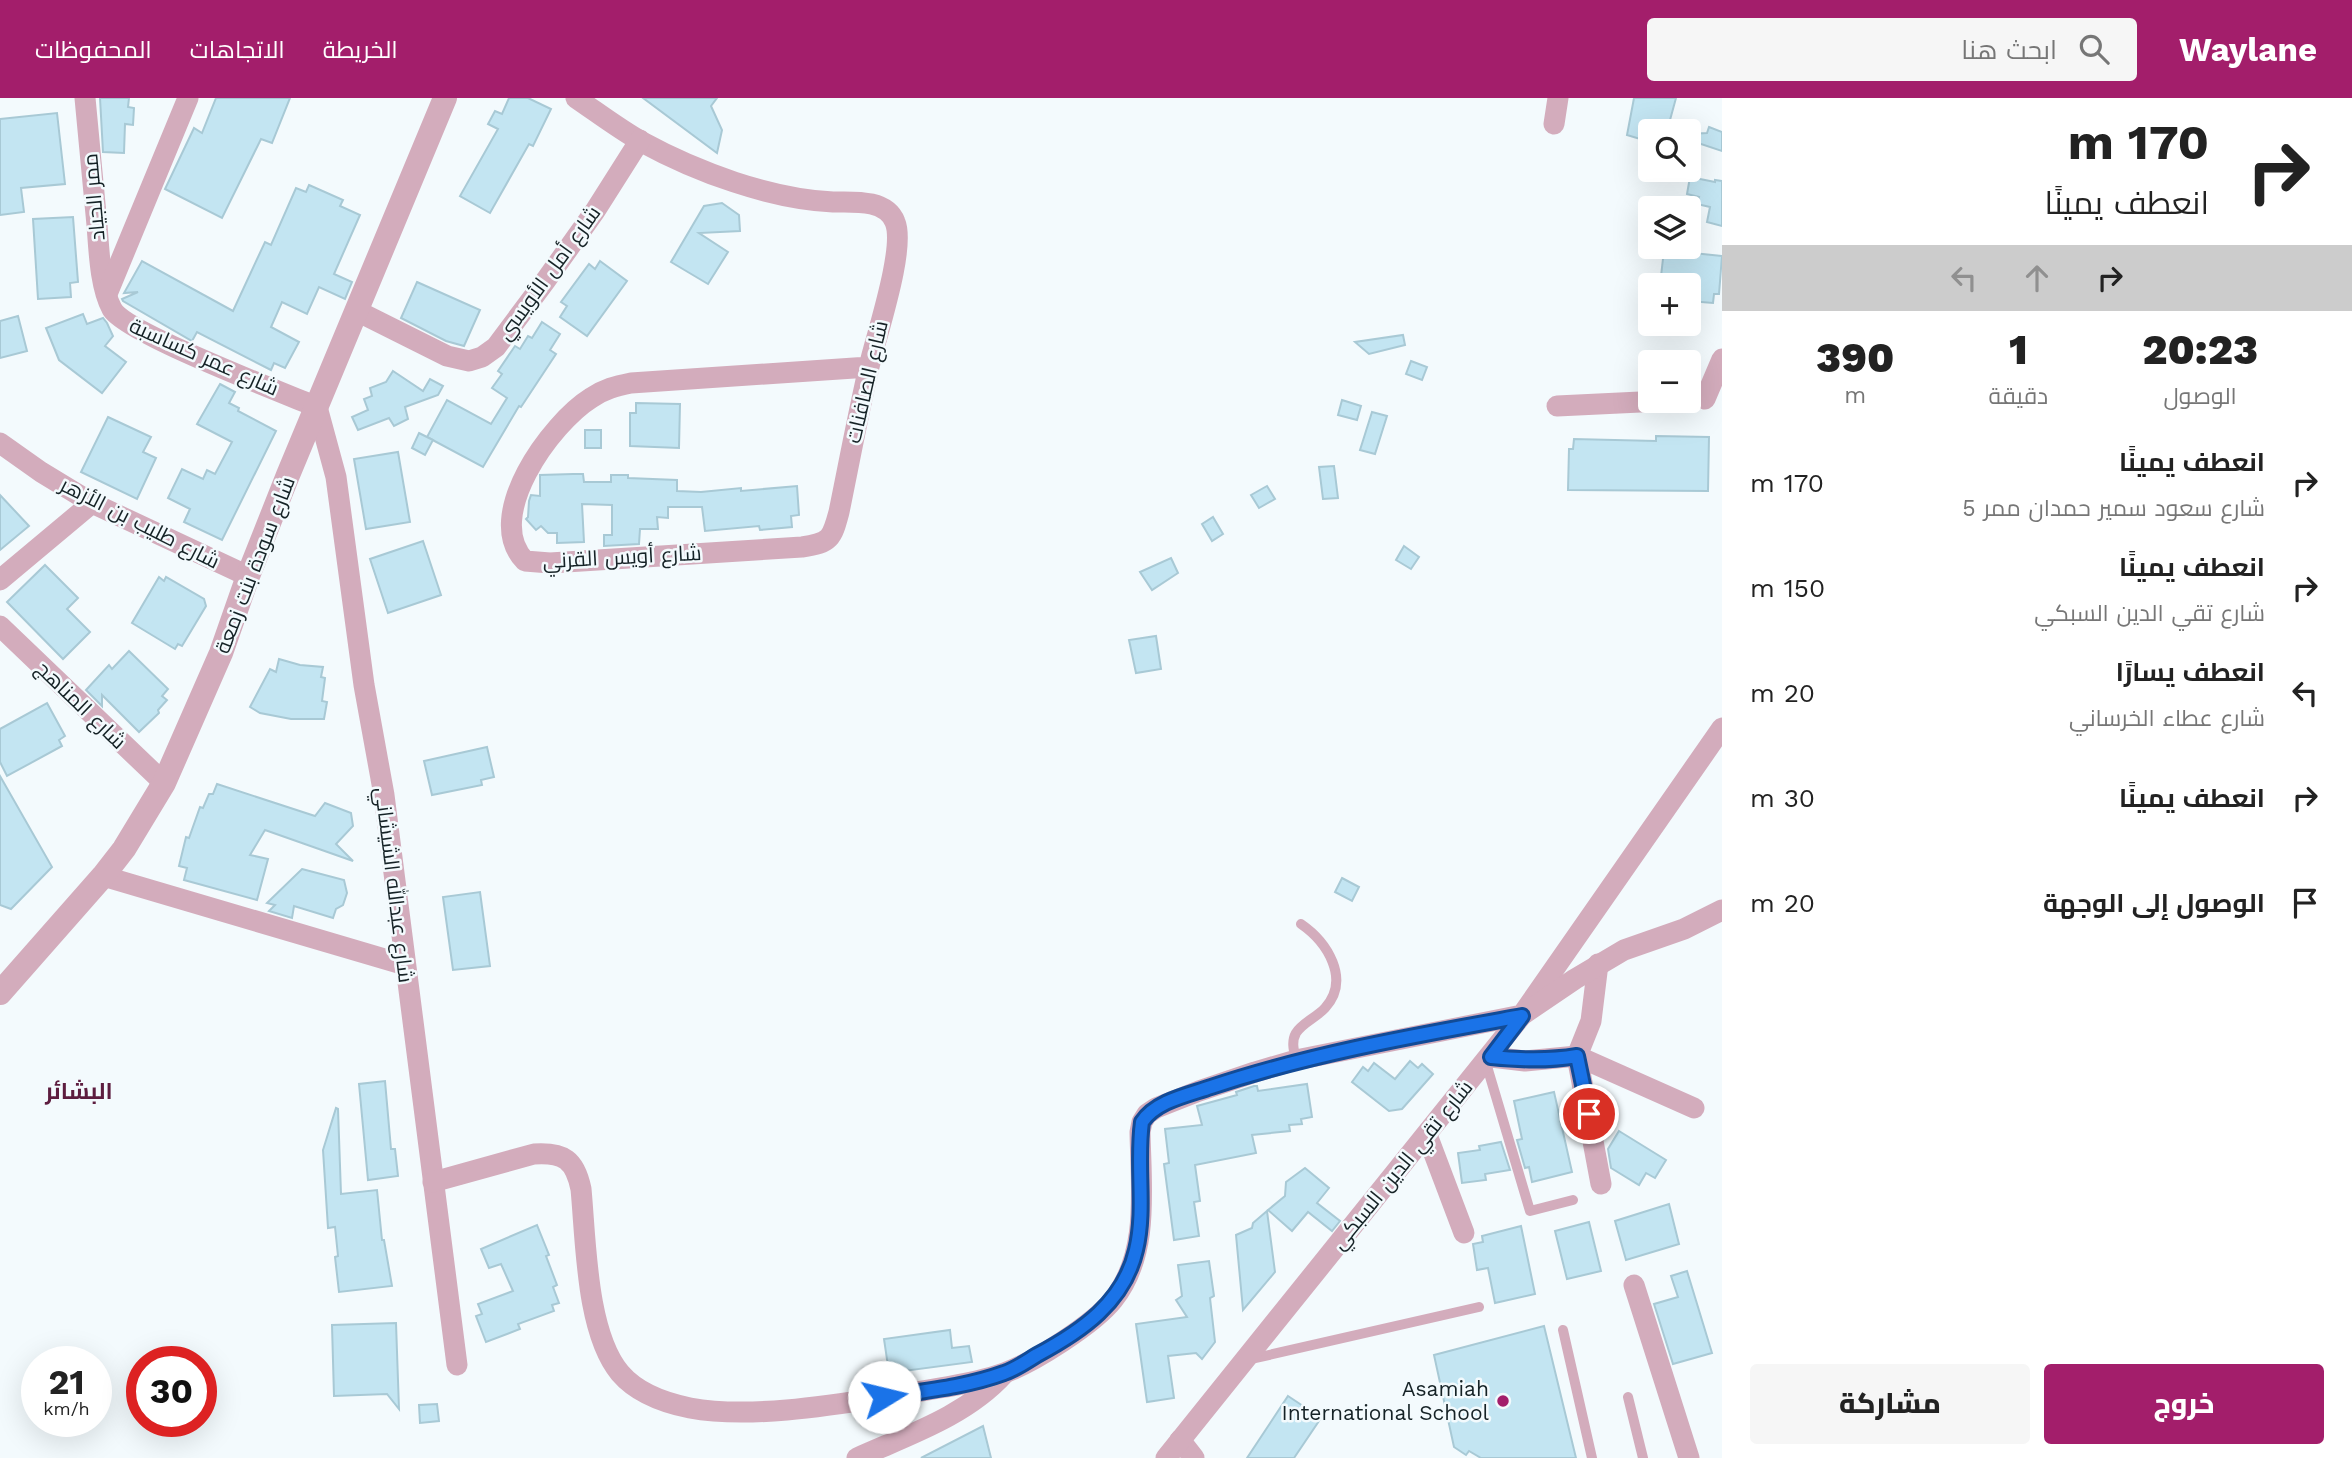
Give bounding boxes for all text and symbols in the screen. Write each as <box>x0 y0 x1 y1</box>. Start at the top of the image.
search box <box>1647 18 2137 81</box>
icon: search <box>2075 30 2113 68</box>
text: Waylane <box>2179 30 2317 69</box>
text: ابحث هنا <box>1961 35 2057 65</box>
text: المحفوظات <box>35 36 152 64</box>
text: الاتجاهات <box>190 36 285 64</box>
text: الخريطة <box>323 36 398 64</box>
text: 170 m <box>2068 113 2209 171</box>
map controls <box>1638 119 1701 413</box>
button: search <box>1638 119 1701 182</box>
icon: right <box>2233 126 2324 217</box>
street label: ممر الجياد <box>77 152 110 242</box>
text: انعطف يمينًا <box>2044 184 2209 222</box>
button: layers <box>1638 196 1701 259</box>
street label: شارع أمل الأويسي <box>492 201 608 346</box>
icon: left <box>1945 259 1983 297</box>
icon: ahead <box>2018 259 2056 297</box>
icon: right <box>2091 259 2129 297</box>
button: + <box>1638 273 1701 336</box>
street label: شارع عمر كساسبة <box>125 312 283 403</box>
street label: شارع الصافنات <box>840 318 895 446</box>
text: 1 <box>2009 325 2028 374</box>
text: 20:23 <box>2142 325 2258 374</box>
text: 390 <box>1816 333 1894 382</box>
button: − <box>1638 350 1701 413</box>
text: m <box>1844 382 1866 409</box>
text: دقيقة <box>1988 383 2048 410</box>
text: الوصول <box>2163 383 2237 410</box>
text: انعطف يمينًا <box>2119 447 2265 477</box>
icon: right <box>2286 464 2324 502</box>
text: 170 m <box>1750 468 1824 498</box>
street label: شارع طليب بن الأزهر <box>55 471 224 575</box>
street label: شارع سودة بنت زمعة <box>209 473 302 658</box>
text: شارع سعود سمير حمدان ممر 5 <box>1962 495 2265 522</box>
street label: شارع أويس القرني <box>542 540 702 577</box>
text: انعطف يمينًا <box>2119 552 2265 582</box>
icon: right <box>2286 569 2324 607</box>
text: 150 m <box>1750 573 1825 603</box>
text: شارع تقي الدين السبكي <box>2034 600 2265 627</box>
street label: شارع المناهج <box>30 655 132 755</box>
text: انعطف يسارًا <box>2116 657 2265 687</box>
icon: left <box>2286 674 2324 712</box>
text: 20 m <box>1750 678 1815 708</box>
text: شارع عطاء الخرساني <box>2069 705 2265 732</box>
icon: right <box>2286 779 2324 817</box>
text: 30 m <box>1750 783 1815 813</box>
text: انعطف يمينًا <box>2119 783 2265 813</box>
street label: شارع عبدالله الشيشاني <box>366 786 420 985</box>
icon: arrive <box>2286 884 2324 922</box>
text: 20 m <box>1750 888 1815 918</box>
text: الوصول إلى الوجهة <box>2043 888 2265 918</box>
street label: شارع تقي الدين السبكي <box>1326 1075 1481 1257</box>
district label: البشائر <box>44 1078 113 1105</box>
pin <box>1559 1084 1619 1144</box>
icon: arrive <box>1570 1095 1608 1133</box>
speed limit sign: 30 <box>126 1346 217 1437</box>
position arrow <box>847 1360 921 1434</box>
text: 21 <box>49 1361 84 1403</box>
button: مشاركة <box>1750 1364 2030 1444</box>
button: خروج <box>2044 1364 2324 1444</box>
place label: Asamiah International School <box>1282 1376 1490 1425</box>
marker: Asamiah International School <box>1495 1393 1511 1409</box>
text: km/h <box>43 1398 90 1419</box>

